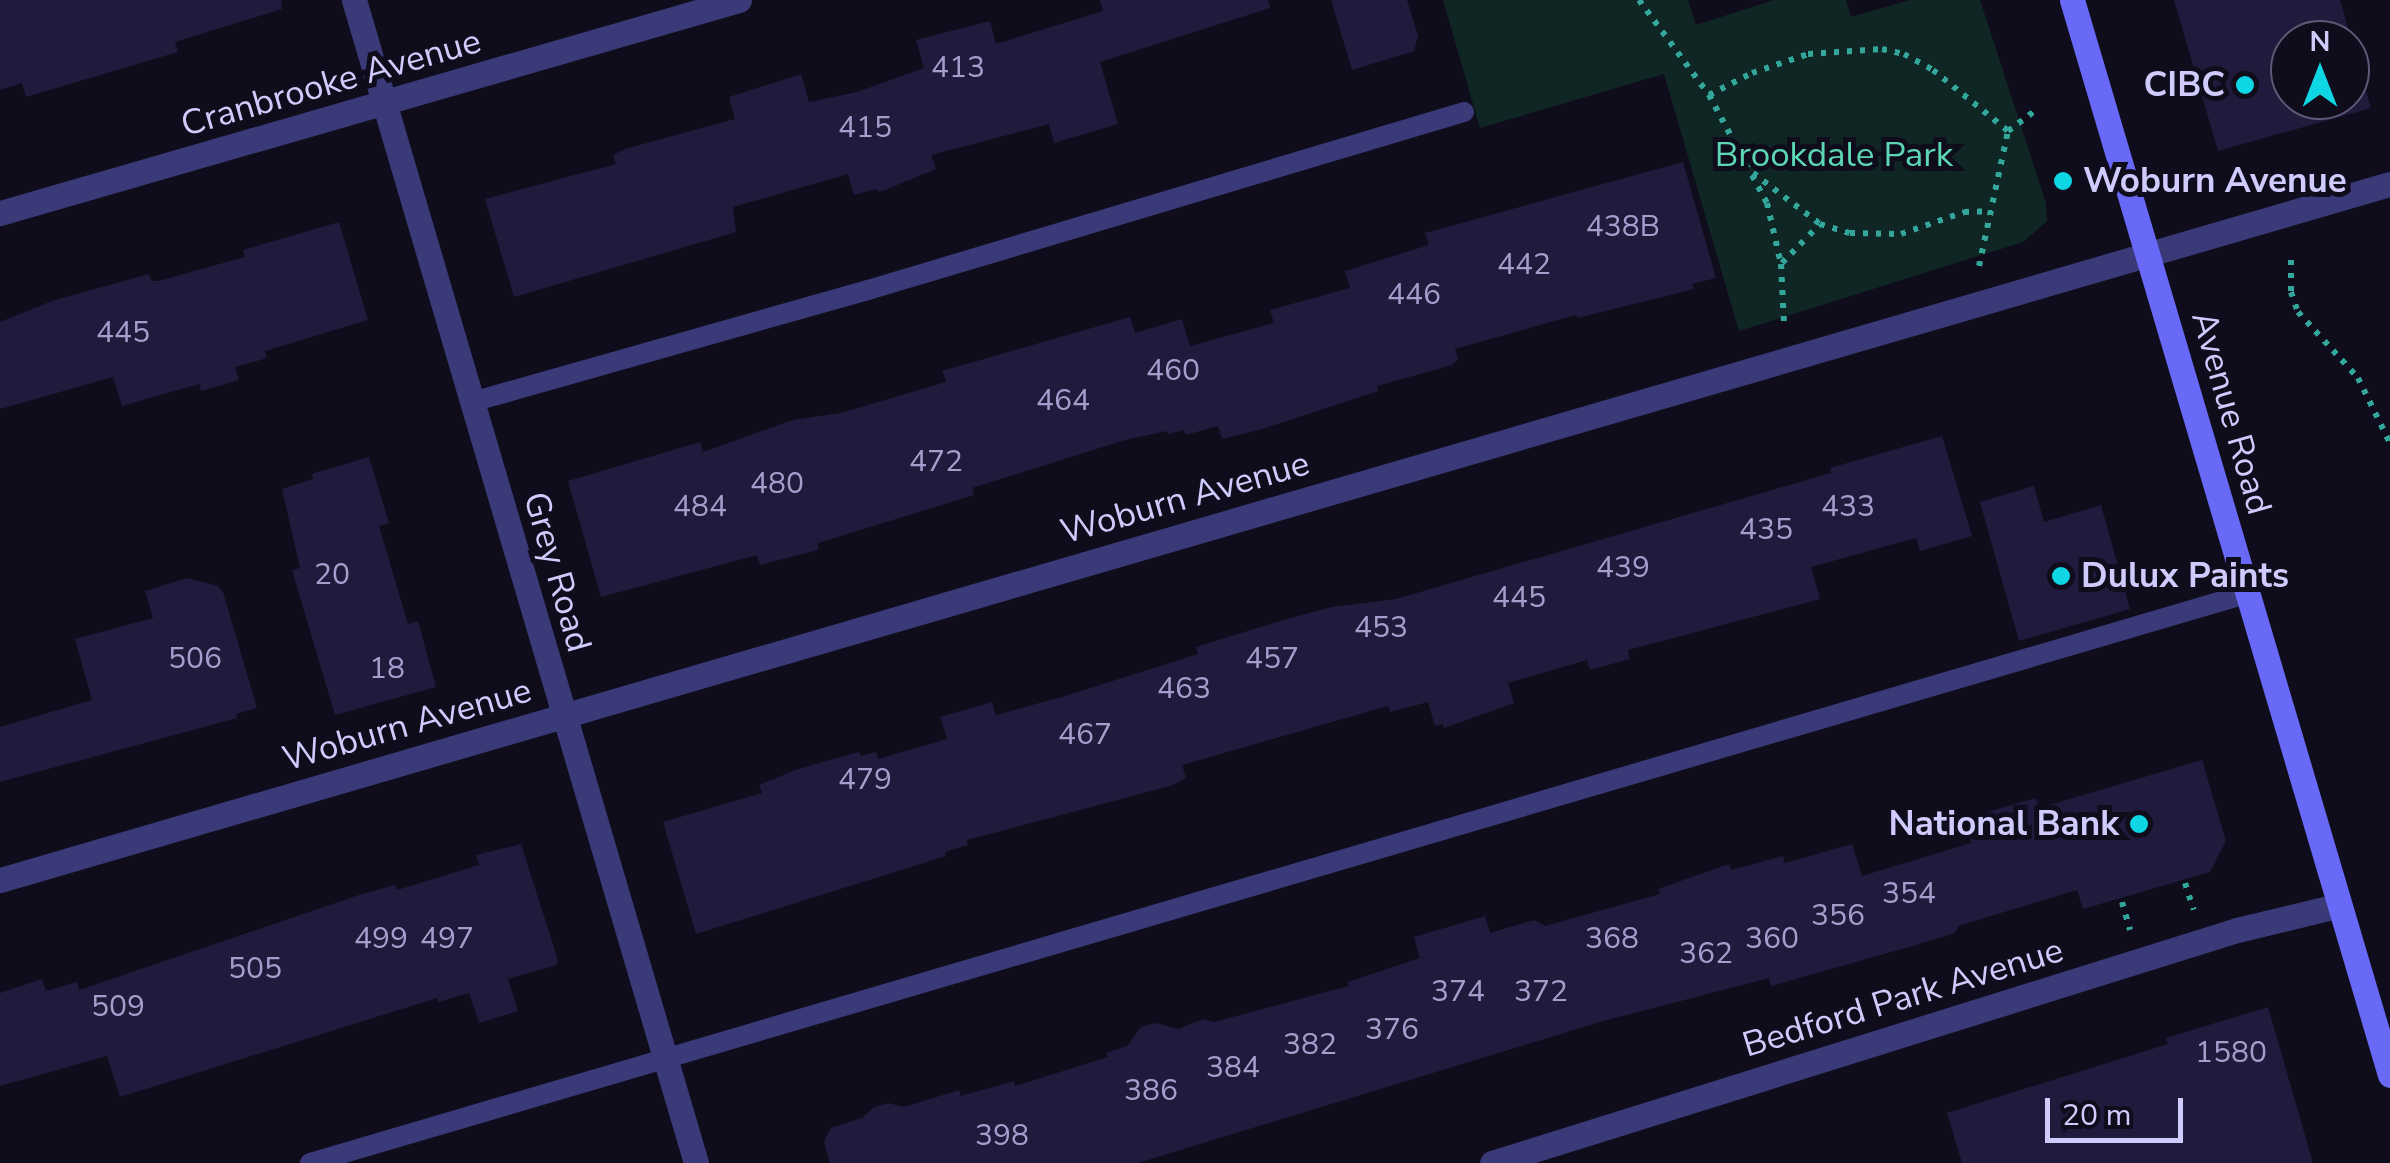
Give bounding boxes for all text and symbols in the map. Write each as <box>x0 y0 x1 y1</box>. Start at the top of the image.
street label: Cranbrooke Avenue <box>176 20 486 146</box>
north arrow <box>2270 20 2370 120</box>
text: N <box>2310 23 2330 61</box>
house number: 413 <box>931 50 985 86</box>
place label: CIBC <box>2144 64 2225 106</box>
marker: CIBC <box>2234 74 2256 96</box>
house number: 415 <box>838 110 892 146</box>
park label: Brookdale Park <box>1715 134 1953 176</box>
place label: Woburn Avenue <box>2083 160 2347 202</box>
marker: Woburn Avenue <box>2052 170 2074 192</box>
house number: 438B <box>1586 209 1660 245</box>
house number: 442 <box>1497 247 1551 283</box>
house number: 446 <box>1387 277 1441 313</box>
street label: Avenue Road <box>2182 307 2280 519</box>
house number: 445 <box>96 315 150 351</box>
house number: 460 <box>1146 353 1200 389</box>
house number: 464 <box>1036 383 1090 419</box>
street label: Woburn Avenue <box>1056 442 1314 554</box>
house number: 472 <box>909 444 963 480</box>
house number: 480 <box>750 466 804 502</box>
street label: Grey Road <box>514 487 600 657</box>
house number: 484 <box>673 489 727 525</box>
house number: 433 <box>1821 489 1875 525</box>
house number: 435 <box>1739 512 1793 548</box>
house number: 439 <box>1596 550 1650 586</box>
place label: Dulux Paints <box>2081 555 2289 597</box>
house number: 20 <box>314 557 350 593</box>
marker: Dulux Paints <box>2050 565 2072 587</box>
house number: 445 <box>1492 580 1546 616</box>
house number: 453 <box>1354 610 1408 646</box>
house number: 506 <box>168 641 222 677</box>
house number: 457 <box>1245 641 1299 677</box>
house number: 18 <box>369 651 405 687</box>
street label: Woburn Avenue <box>278 669 536 781</box>
house number: 463 <box>1157 671 1211 707</box>
house number: 467 <box>1058 717 1112 753</box>
house number: 479 <box>838 762 892 798</box>
place label: National Bank <box>1888 803 2119 845</box>
marker: National Bank <box>2128 813 2150 835</box>
house number: 354 <box>1882 876 1936 912</box>
house number: 356 <box>1811 898 1865 934</box>
house number: 499 <box>354 921 408 957</box>
house number: 497 <box>420 921 474 957</box>
house number: 368 <box>1585 921 1639 957</box>
house number: 360 <box>1745 921 1799 957</box>
street label: Bedford Park Avenue <box>1738 929 2068 1067</box>
house number: 362 <box>1679 936 1733 972</box>
house number: 505 <box>228 951 282 987</box>
house number: 374 <box>1431 974 1485 1010</box>
house number: 372 <box>1514 974 1568 1010</box>
house number: 509 <box>91 989 145 1025</box>
house number: 376 <box>1365 1012 1419 1048</box>
house number: 382 <box>1283 1027 1337 1063</box>
house number: 1580 <box>2195 1035 2267 1071</box>
house number: 384 <box>1206 1050 1260 1086</box>
house number: 386 <box>1124 1073 1178 1109</box>
scale bar <box>2050 1078 2188 1140</box>
text: 20 m <box>2062 1095 2131 1136</box>
house number: 398 <box>975 1118 1029 1154</box>

